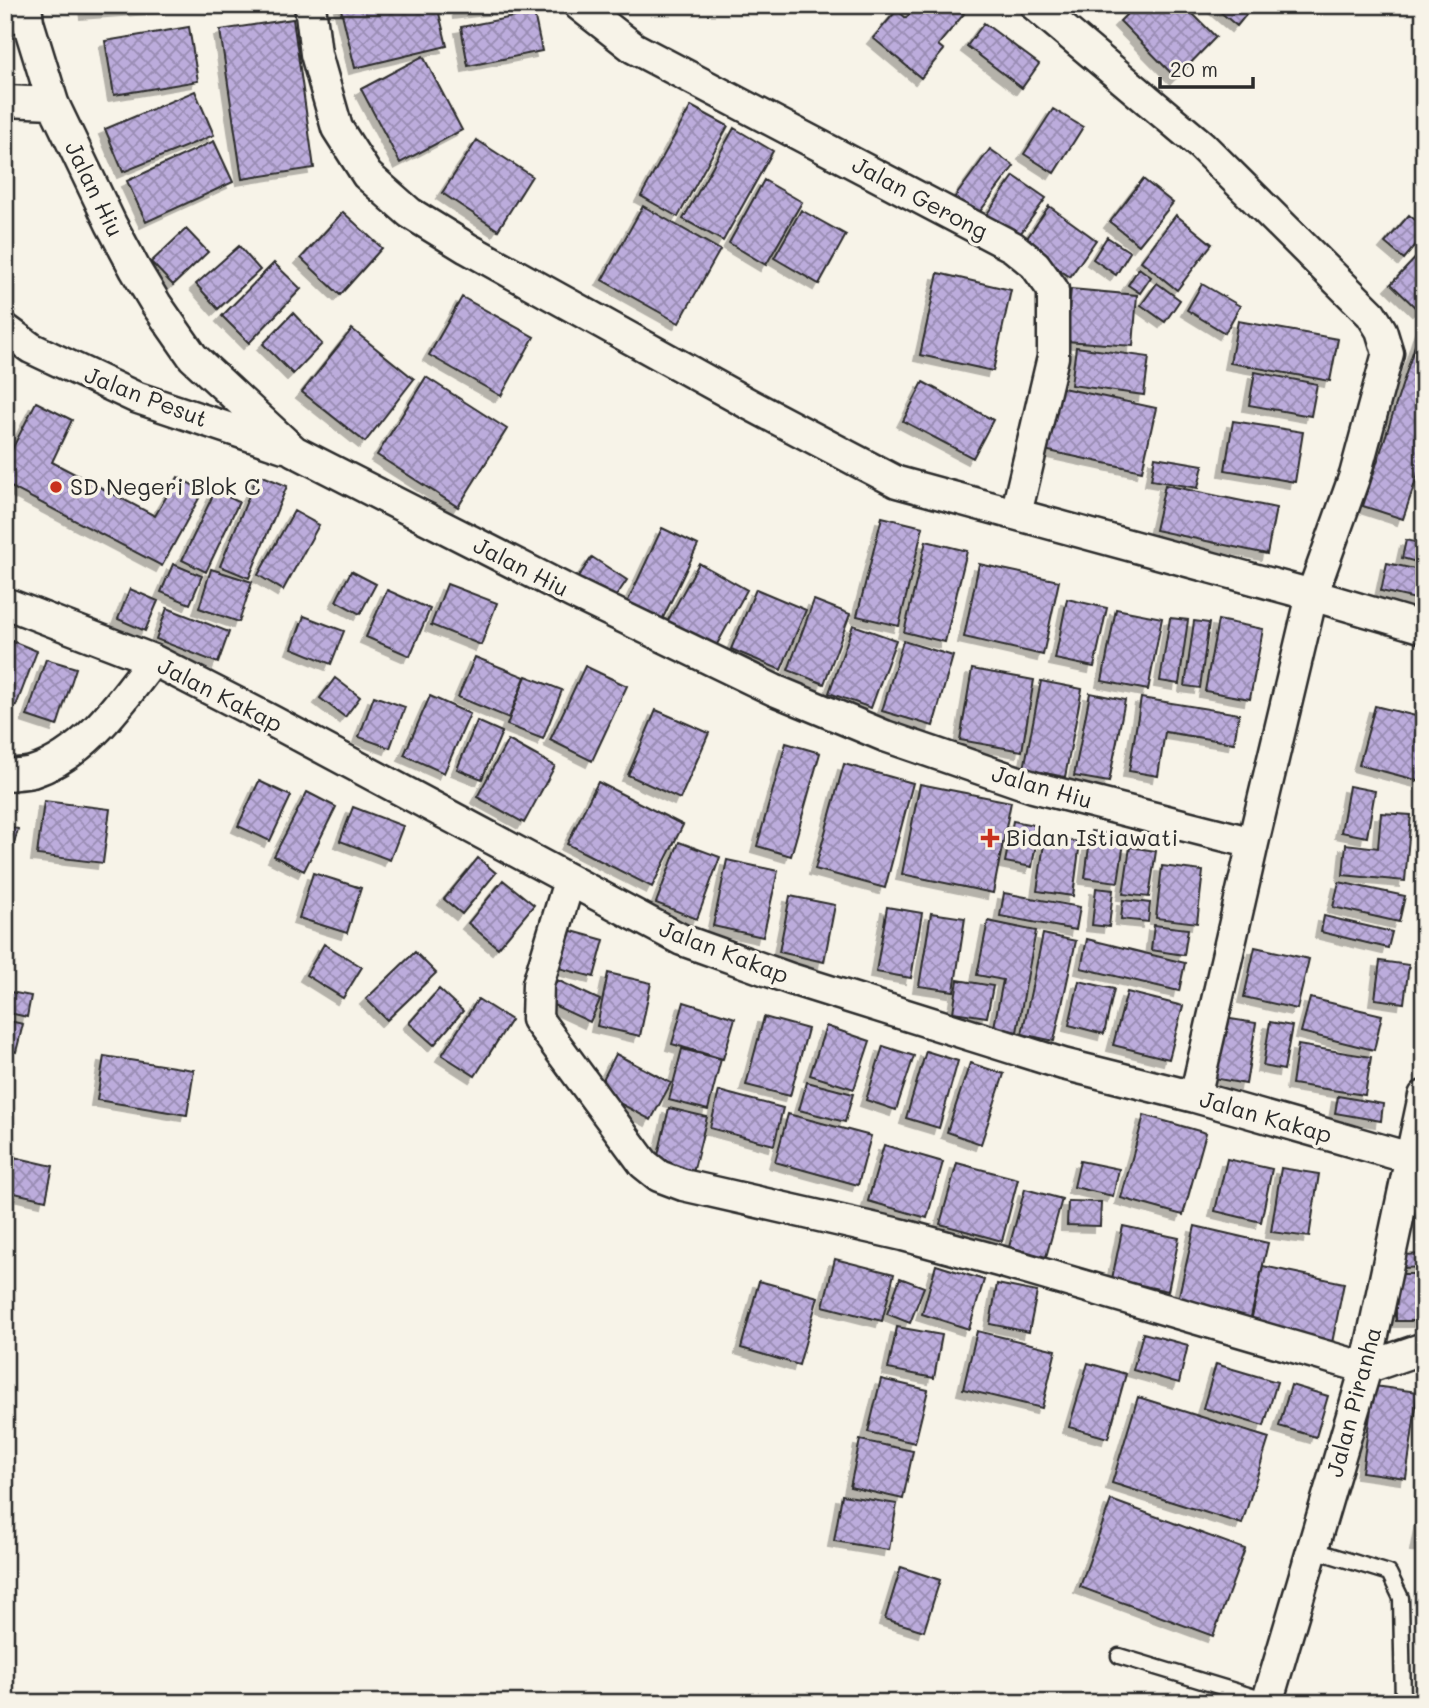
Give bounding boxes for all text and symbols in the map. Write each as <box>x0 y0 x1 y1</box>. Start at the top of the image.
scale bar <box>1160 46 1252 90</box>
text: 20 m <box>1170 55 1218 82</box>
street label: Jalan Hiu <box>59 136 131 242</box>
street label: Jalan Gerong <box>847 149 994 246</box>
street label: Jalan Pesut <box>81 359 212 433</box>
place label: SD Negeri Blok C <box>70 471 261 501</box>
marker: SD Negeri Blok C <box>48 479 64 495</box>
street label: Jalan Hiu <box>469 529 574 603</box>
street label: Jalan Kakap <box>153 650 288 738</box>
street label: Jalan Hiu <box>989 757 1096 815</box>
place label: Bidan Istiawati <box>1006 822 1178 852</box>
marker: Bidan Istiawati <box>980 828 1000 848</box>
street label: Jalan Kakap <box>655 913 793 989</box>
street label: Jalan Kakap <box>1197 1083 1336 1149</box>
street label: Jalan Piranha <box>1319 1323 1387 1480</box>

